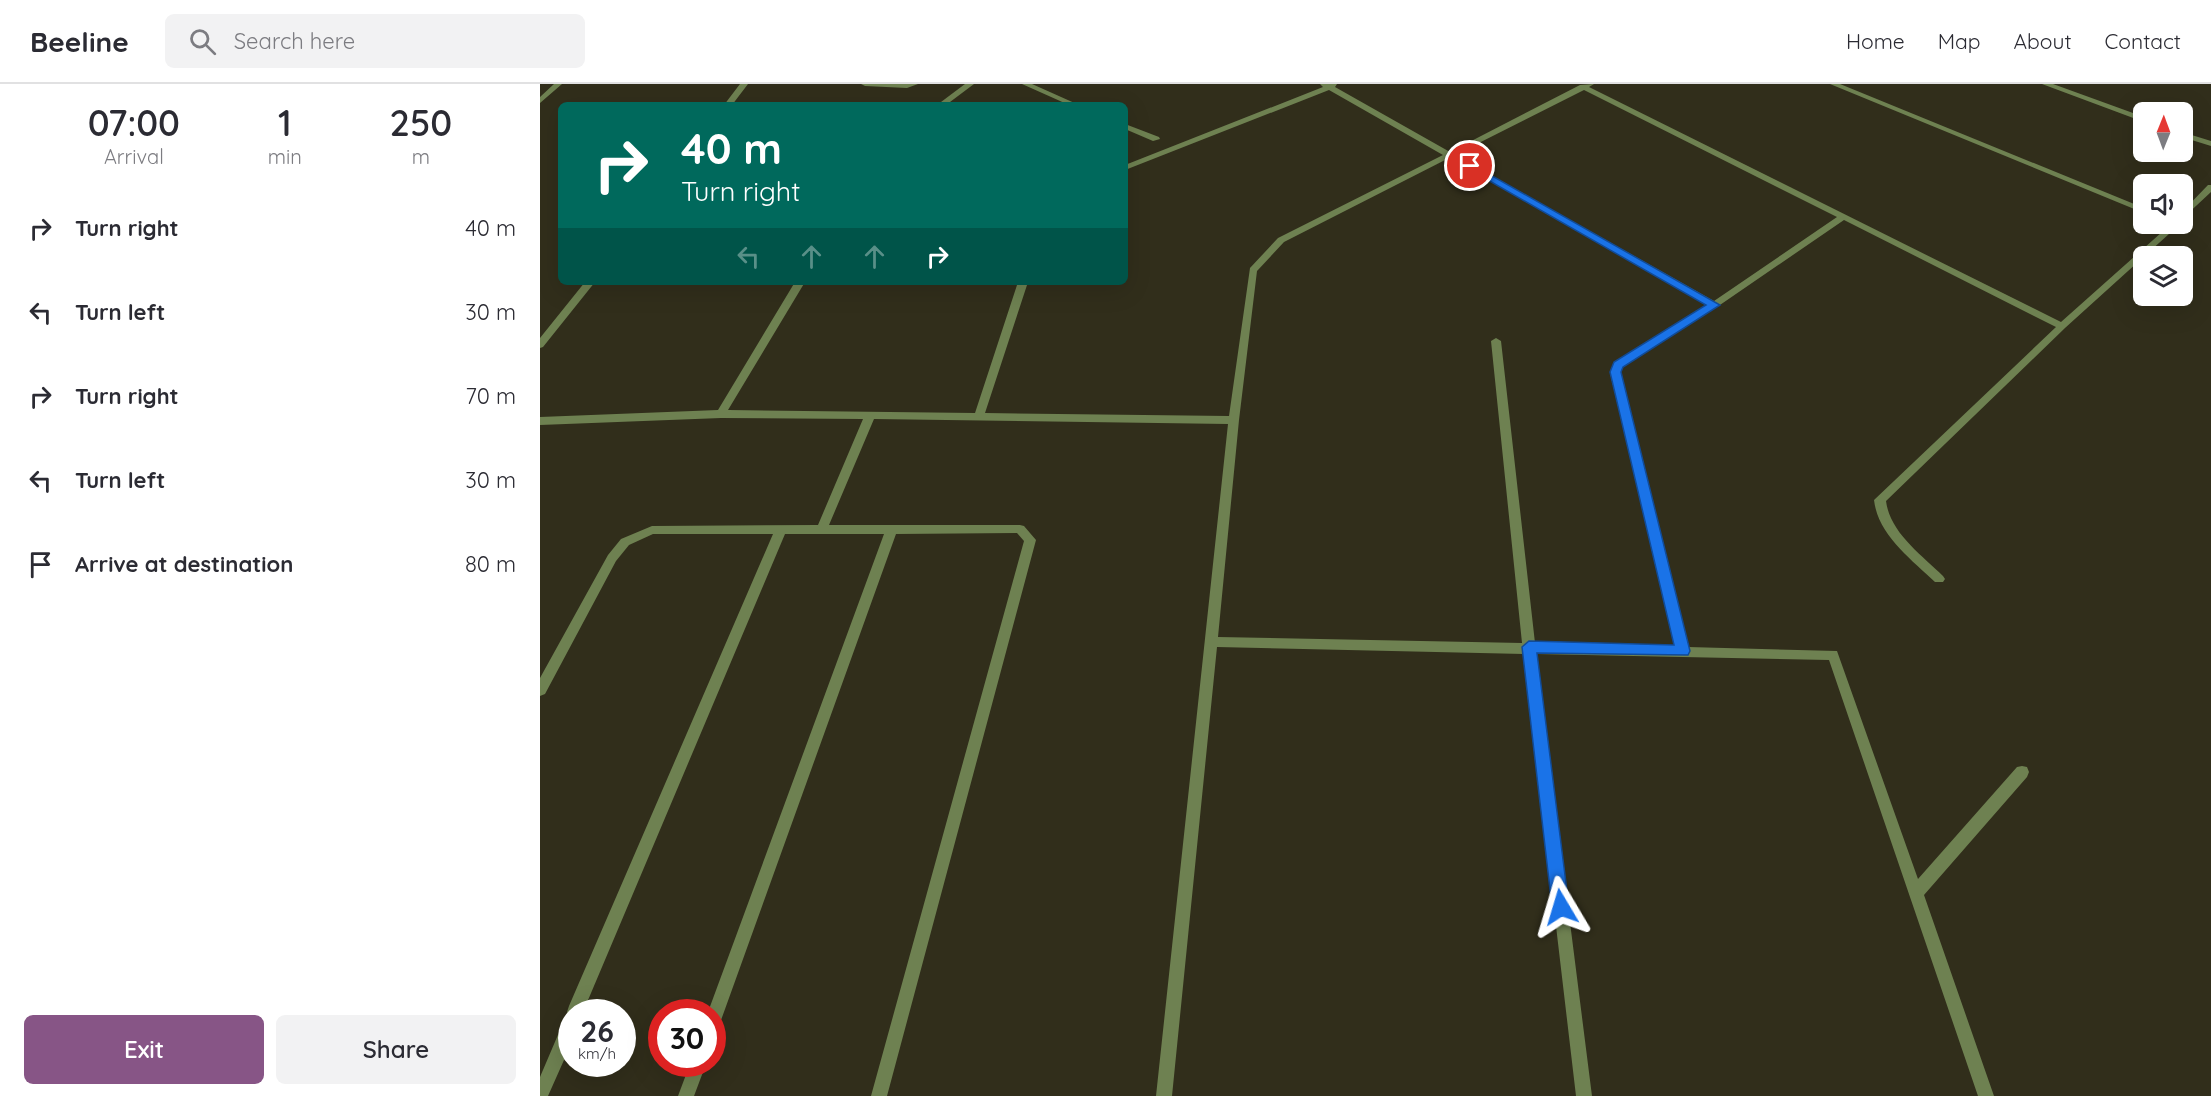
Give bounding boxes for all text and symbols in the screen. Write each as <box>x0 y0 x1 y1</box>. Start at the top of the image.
search box <box>165 14 585 68</box>
text: Beeline <box>30 24 129 59</box>
icon: search <box>186 25 219 58</box>
text: Search here <box>234 27 355 55</box>
text: Home <box>1846 28 1905 54</box>
text: Map <box>1938 28 1981 54</box>
text: About <box>2014 28 2072 54</box>
text: Contact <box>2105 28 2181 54</box>
text: 07:00 <box>88 100 180 145</box>
text: 1 <box>278 100 292 145</box>
text: 250 <box>390 100 452 145</box>
north arrow <box>2133 102 2193 162</box>
map controls <box>2133 102 2193 306</box>
text: 40 m <box>681 122 782 175</box>
icon: right <box>582 126 660 204</box>
pin <box>1444 140 1495 191</box>
text: Arrival <box>104 144 164 169</box>
text: min <box>268 144 302 169</box>
text: m <box>412 144 430 169</box>
icon: arrive <box>1453 149 1486 182</box>
text: Turn right <box>681 174 800 208</box>
button: sound <box>2133 174 2193 234</box>
icon: right <box>24 212 57 245</box>
text: Turn right <box>75 214 179 242</box>
text: 40 m <box>465 214 516 242</box>
icon: left <box>732 240 765 273</box>
icon: ahead <box>795 240 828 273</box>
icon: ahead <box>858 240 891 273</box>
icon: right <box>921 240 954 273</box>
button: layers <box>2133 246 2193 306</box>
icon: left <box>24 296 57 329</box>
text: Turn left <box>75 298 165 326</box>
text: 30 m <box>465 298 516 326</box>
icon: right <box>24 380 57 413</box>
text: Turn right <box>75 382 179 410</box>
text: 70 m <box>466 382 516 410</box>
icon: left <box>24 464 57 497</box>
text: Turn left <box>75 466 165 494</box>
text: 30 m <box>465 466 516 494</box>
icon: arrive <box>24 548 57 581</box>
text: Arrive at destination <box>75 550 293 578</box>
text: 80 m <box>465 550 516 578</box>
position arrow <box>1529 875 1593 939</box>
speed limit sign: 30 <box>648 999 726 1077</box>
text: 26 <box>580 1012 614 1050</box>
button: Exit <box>24 1015 264 1084</box>
button: Share <box>276 1015 516 1084</box>
text: km/h <box>578 1044 616 1063</box>

